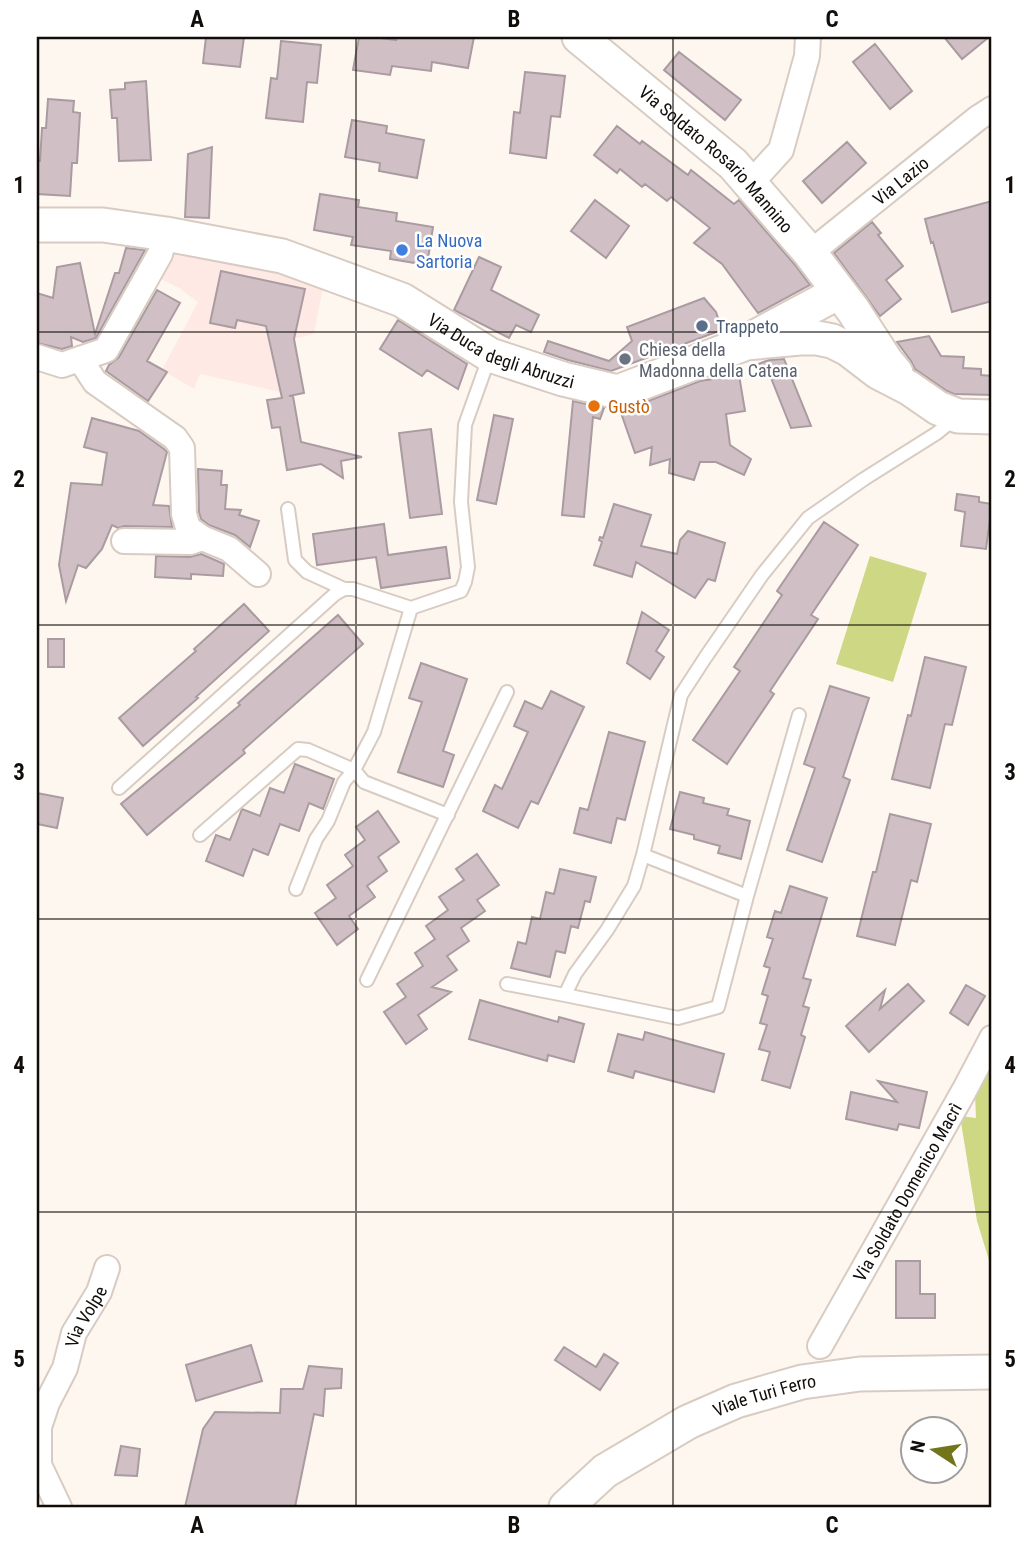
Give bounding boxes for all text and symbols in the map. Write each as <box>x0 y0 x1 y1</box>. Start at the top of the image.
text: A <box>190 6 204 33</box>
text: B <box>508 6 520 33</box>
text: C <box>825 6 839 33</box>
street label: Via Soldato Rosario Mannino <box>635 81 798 237</box>
street label: Via Lazio <box>868 152 932 209</box>
text: 1 <box>13 172 25 199</box>
text: 1 <box>1004 172 1016 199</box>
place label: La Nuova Sartoria <box>416 230 482 272</box>
marker: La Nuova Sartoria <box>394 242 410 258</box>
street label: Via Duca degli Abruzzi <box>424 309 577 392</box>
place label: Trappeto <box>716 316 779 337</box>
marker: Trappeto <box>694 318 710 334</box>
place label: Chiesa della Madonna della Catena <box>639 339 798 381</box>
marker: Chiesa della Madonna della Catena <box>617 351 633 367</box>
place label: Gustò <box>608 396 650 417</box>
marker: Gustò <box>586 398 602 414</box>
text: 2 <box>13 466 25 493</box>
text: 2 <box>1004 466 1016 493</box>
text: 3 <box>13 759 25 786</box>
text: 3 <box>1004 759 1016 786</box>
text: 4 <box>13 1052 25 1079</box>
text: 4 <box>1004 1052 1016 1079</box>
street label: Via Soldato Domenico Macrì <box>848 1099 966 1285</box>
street label: Via Volpe <box>60 1284 111 1349</box>
text: 5 <box>13 1346 25 1373</box>
text: 5 <box>1004 1346 1016 1373</box>
street label: Viale Turi Ferro <box>709 1370 817 1420</box>
north arrow <box>900 1414 970 1484</box>
text: N <box>905 1438 930 1455</box>
text: A <box>190 1512 204 1539</box>
text: B <box>508 1512 520 1539</box>
text: C <box>825 1512 839 1539</box>

